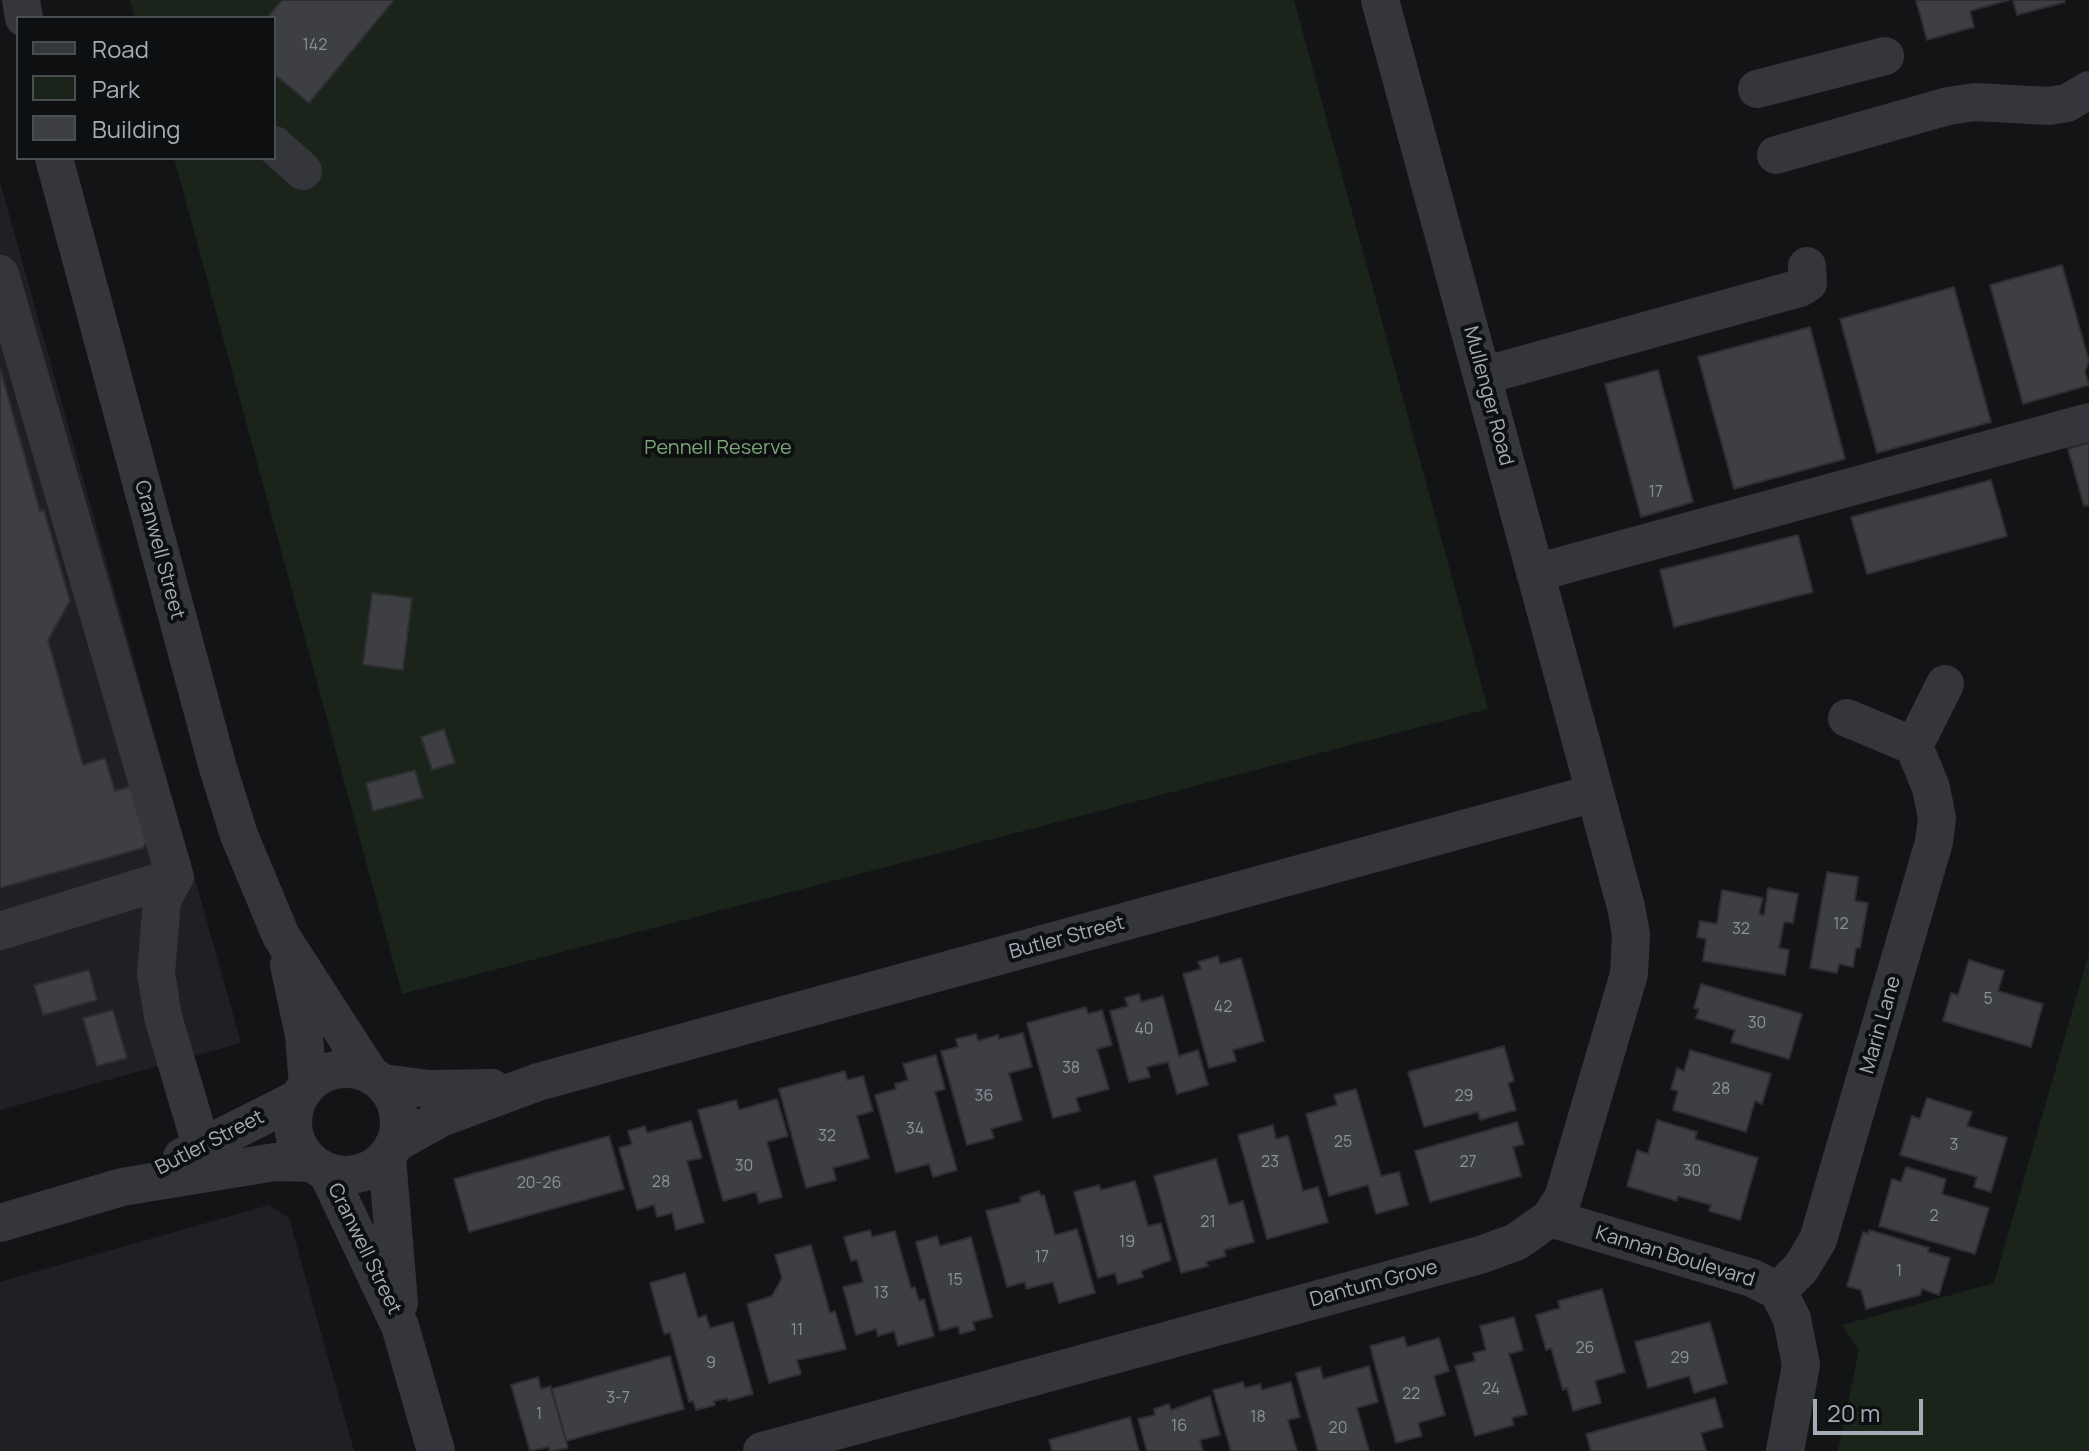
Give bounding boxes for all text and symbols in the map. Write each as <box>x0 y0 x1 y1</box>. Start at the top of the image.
legend <box>16 16 276 160</box>
text: Road <box>92 32 149 65</box>
house number: 142 <box>303 36 327 56</box>
text: Park <box>92 72 140 105</box>
text: Building <box>92 112 180 145</box>
street label: Mullenger Road <box>1458 324 1518 468</box>
park label: Pennell Reserve <box>644 436 792 460</box>
street label: Cranwell Street <box>129 478 189 622</box>
house number: 17 <box>1649 483 1663 503</box>
street label: Butler Street <box>1007 911 1127 965</box>
house number: 12 <box>1833 915 1849 935</box>
house number: 32 <box>1732 920 1750 940</box>
street label: Marin Lane <box>1856 973 1906 1077</box>
house number: 5 <box>1983 990 1993 1010</box>
house number: 42 <box>1214 998 1232 1018</box>
house number: 30 <box>1748 1014 1766 1034</box>
house number: 40 <box>1134 1020 1154 1040</box>
house number: 38 <box>1062 1059 1080 1079</box>
house number: 28 <box>1712 1080 1730 1100</box>
house number: 36 <box>975 1087 993 1107</box>
house number: 29 <box>1454 1087 1474 1107</box>
street label: Butler Street <box>152 1105 268 1181</box>
house number: 34 <box>906 1120 924 1140</box>
house number: 32 <box>818 1127 836 1147</box>
house number: 25 <box>1334 1133 1352 1153</box>
house number: 3 <box>1950 1136 1958 1156</box>
house number: 23 <box>1261 1153 1279 1173</box>
house number: 27 <box>1459 1153 1477 1173</box>
house number: 30 <box>735 1157 753 1177</box>
house number: 30 <box>1683 1162 1701 1182</box>
house number: 28 <box>652 1173 670 1193</box>
house number: 20-26 <box>517 1174 561 1194</box>
street label: Cranwell Street <box>322 1180 406 1318</box>
house number: 2 <box>1929 1207 1939 1227</box>
house number: 21 <box>1200 1213 1216 1233</box>
street label: Kannan Boulevard <box>1593 1221 1757 1293</box>
house number: 19 <box>1119 1233 1135 1253</box>
house number: 17 <box>1035 1248 1049 1268</box>
street label: Dantum Grove <box>1308 1255 1440 1313</box>
house number: 1 <box>1896 1262 1902 1282</box>
house number: 15 <box>947 1271 963 1291</box>
house number: 13 <box>873 1284 889 1304</box>
house number: 11 <box>791 1321 803 1341</box>
house number: 26 <box>1575 1339 1595 1359</box>
house number: 29 <box>1670 1349 1690 1369</box>
house number: 9 <box>706 1354 716 1374</box>
house number: 24 <box>1482 1380 1500 1400</box>
scale bar <box>1817 1383 1927 1433</box>
house number: 22 <box>1402 1385 1420 1405</box>
house number: 3-7 <box>606 1389 630 1409</box>
text: 20 m <box>1827 1396 1880 1429</box>
house number: 1 <box>536 1405 542 1425</box>
house number: 18 <box>1250 1408 1266 1428</box>
house number: 16 <box>1171 1417 1187 1437</box>
house number: 20 <box>1329 1419 1347 1439</box>

